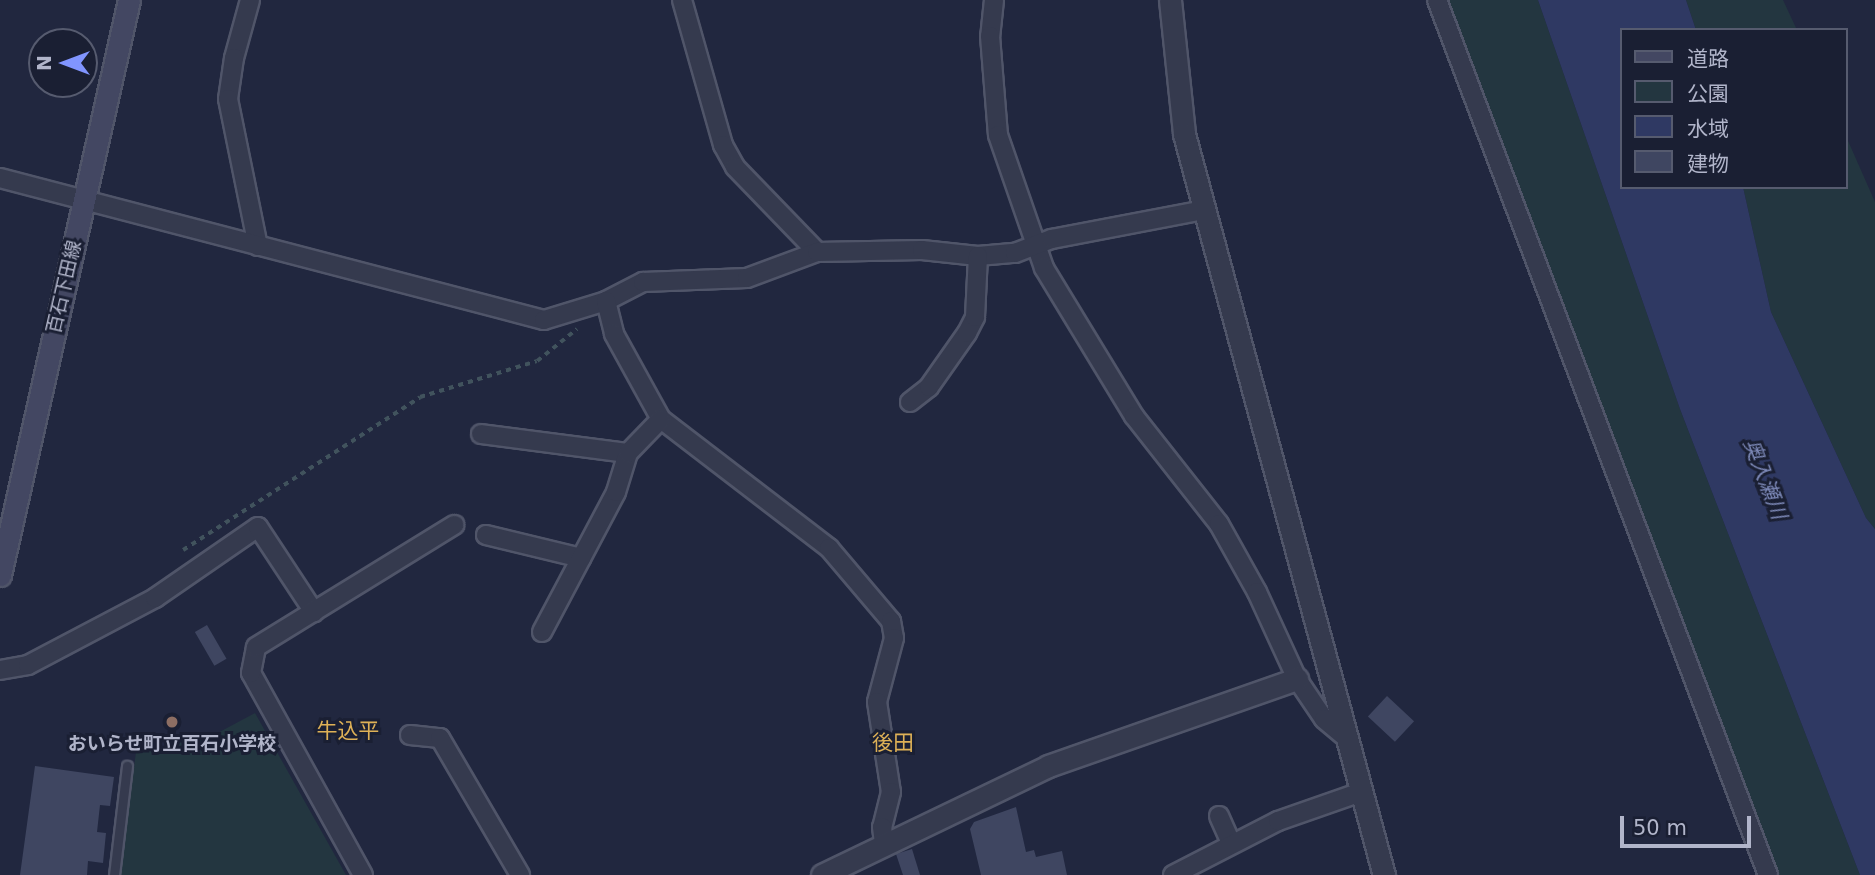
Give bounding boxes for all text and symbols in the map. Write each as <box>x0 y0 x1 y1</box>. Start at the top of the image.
north arrow <box>28 28 98 98</box>
legend <box>1619 28 1847 189</box>
text: 道路 <box>1687 47 1729 71</box>
text: N <box>33 55 55 71</box>
text: 公園 <box>1687 82 1729 106</box>
text: 水域 <box>1687 117 1729 141</box>
text: 建物 <box>1687 152 1729 176</box>
street label: 百石下田線 <box>42 238 86 336</box>
water label: 奥入瀬川 <box>1738 435 1792 523</box>
marker: おいらせ町立百石小学校 <box>164 714 180 730</box>
district label: 牛込平 <box>317 718 379 744</box>
district label: 後田 <box>872 730 914 756</box>
place label: おいらせ町立百石小学校 <box>68 733 276 755</box>
scale bar <box>1623 802 1754 846</box>
text: 50 m <box>1633 816 1687 840</box>

